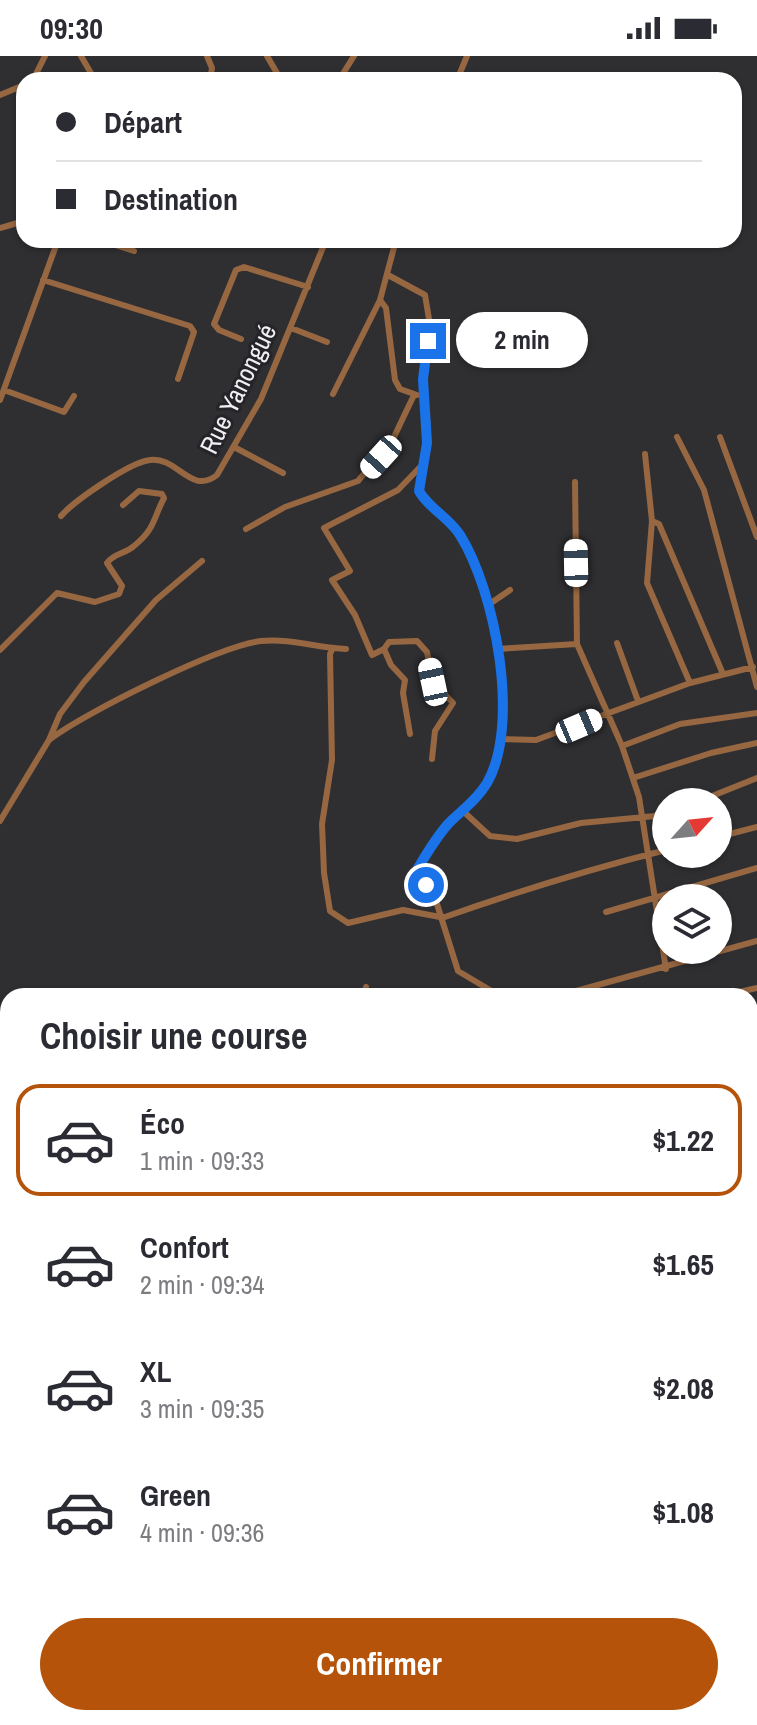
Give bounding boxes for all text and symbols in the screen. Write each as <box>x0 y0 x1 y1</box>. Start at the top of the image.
text: 09:30 <box>40 8 103 48</box>
text: Départ <box>104 102 182 142</box>
text: Destination <box>104 179 238 219</box>
callout: 2 min <box>456 313 588 369</box>
street label: Rue Yanongué <box>191 318 284 460</box>
text: 2 min <box>494 322 550 357</box>
route end <box>410 323 446 359</box>
car <box>356 431 406 483</box>
car <box>564 539 588 587</box>
car <box>416 656 450 708</box>
car <box>552 706 606 746</box>
north arrow <box>652 788 732 868</box>
map controls <box>652 788 732 964</box>
route start <box>408 867 444 903</box>
button: layers <box>652 884 732 964</box>
text: Choisir une course <box>40 1012 307 1060</box>
text: Éco <box>140 1103 185 1143</box>
icon: car <box>44 1104 116 1176</box>
text: $1.22 <box>652 1120 714 1160</box>
text: 1 min · 09:33 <box>140 1143 264 1178</box>
text: Confort <box>140 1227 229 1267</box>
icon: car <box>44 1228 116 1300</box>
text: $1.65 <box>652 1244 714 1284</box>
text: 2 min · 09:34 <box>140 1267 264 1302</box>
text: XL <box>140 1351 171 1391</box>
icon: car <box>44 1352 116 1424</box>
text: $2.08 <box>652 1368 714 1408</box>
text: 3 min · 09:35 <box>140 1391 264 1426</box>
text: Green <box>140 1475 211 1515</box>
icon: car <box>44 1476 116 1548</box>
text: $1.08 <box>652 1492 714 1532</box>
text: 4 min · 09:36 <box>140 1515 264 1550</box>
button: Confirmer <box>40 1618 718 1710</box>

